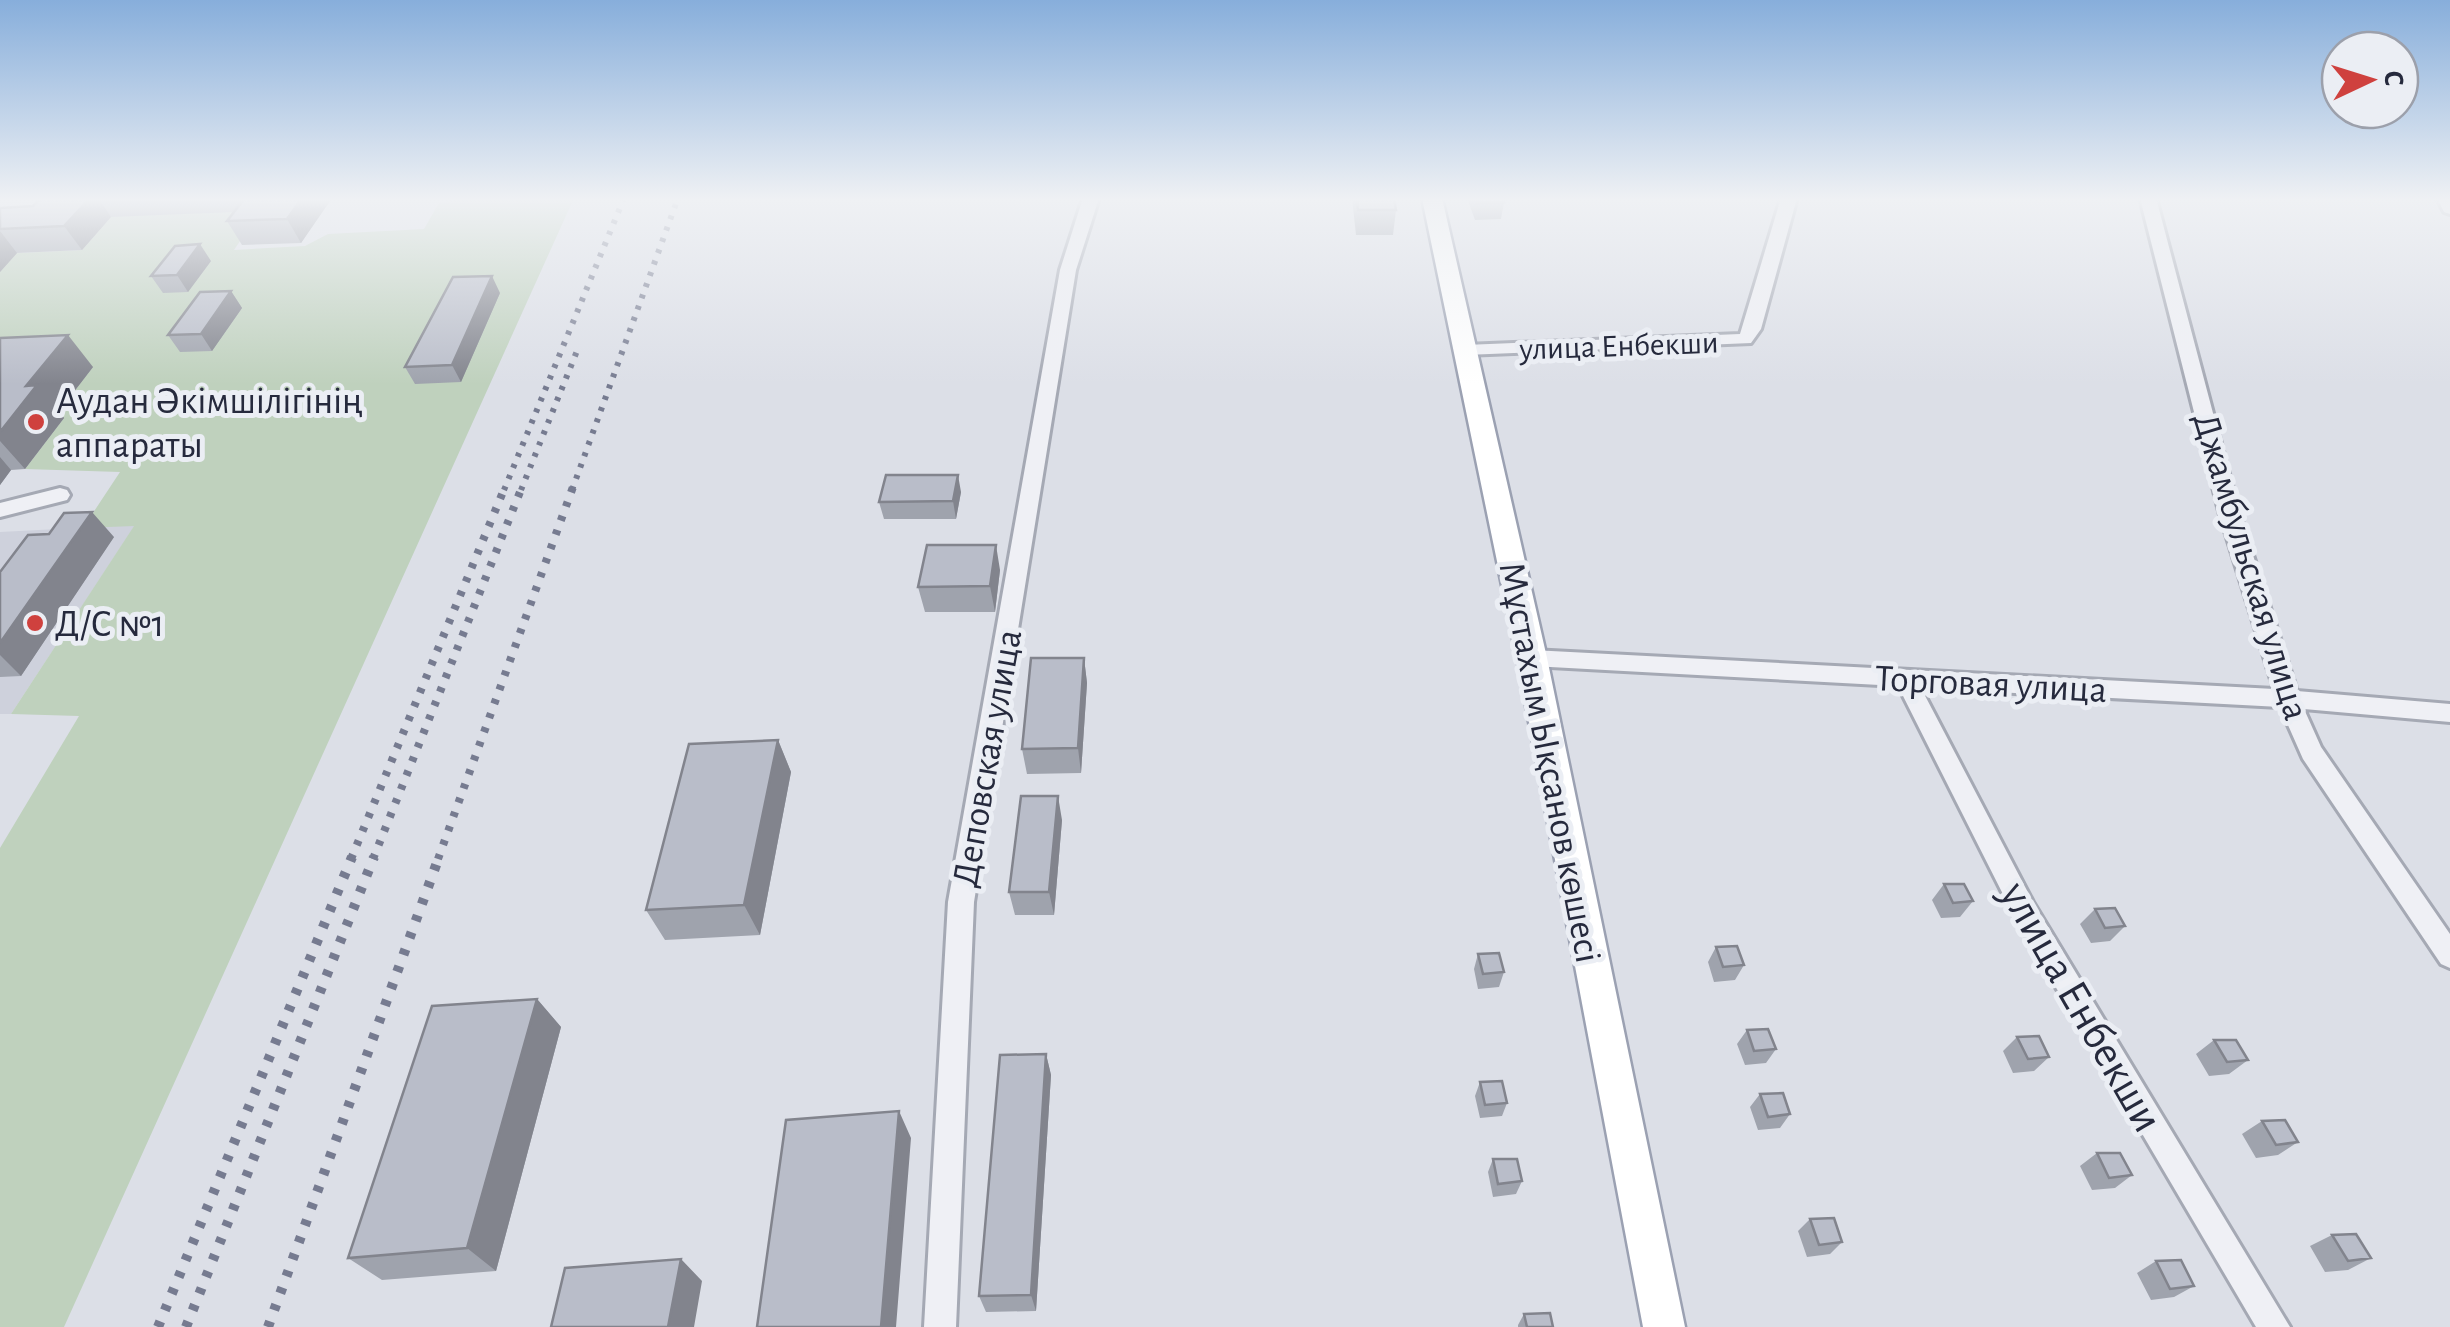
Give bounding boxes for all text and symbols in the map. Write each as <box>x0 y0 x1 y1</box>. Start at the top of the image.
north arrow <box>2320 30 2420 130</box>
text: С <box>2378 70 2407 87</box>
street label: улица Енбекши <box>1518 327 1719 366</box>
place label: Аудан Әкімшілігінің аппараты <box>56 383 363 465</box>
street label: Джамбульская улица <box>2185 409 2315 725</box>
marker: Аудан Әкімшілігінің аппараты <box>25 411 47 433</box>
street label: Мұстахым Ықсанов көшесі <box>1492 559 1607 966</box>
place label: Д/С №1 <box>55 606 164 644</box>
marker: Д/С №1 <box>24 612 46 634</box>
street label: Деповская улица <box>947 627 1029 890</box>
street label: Торговая улица <box>1874 660 2108 710</box>
street label: улица Енбекши <box>1991 874 2170 1140</box>

